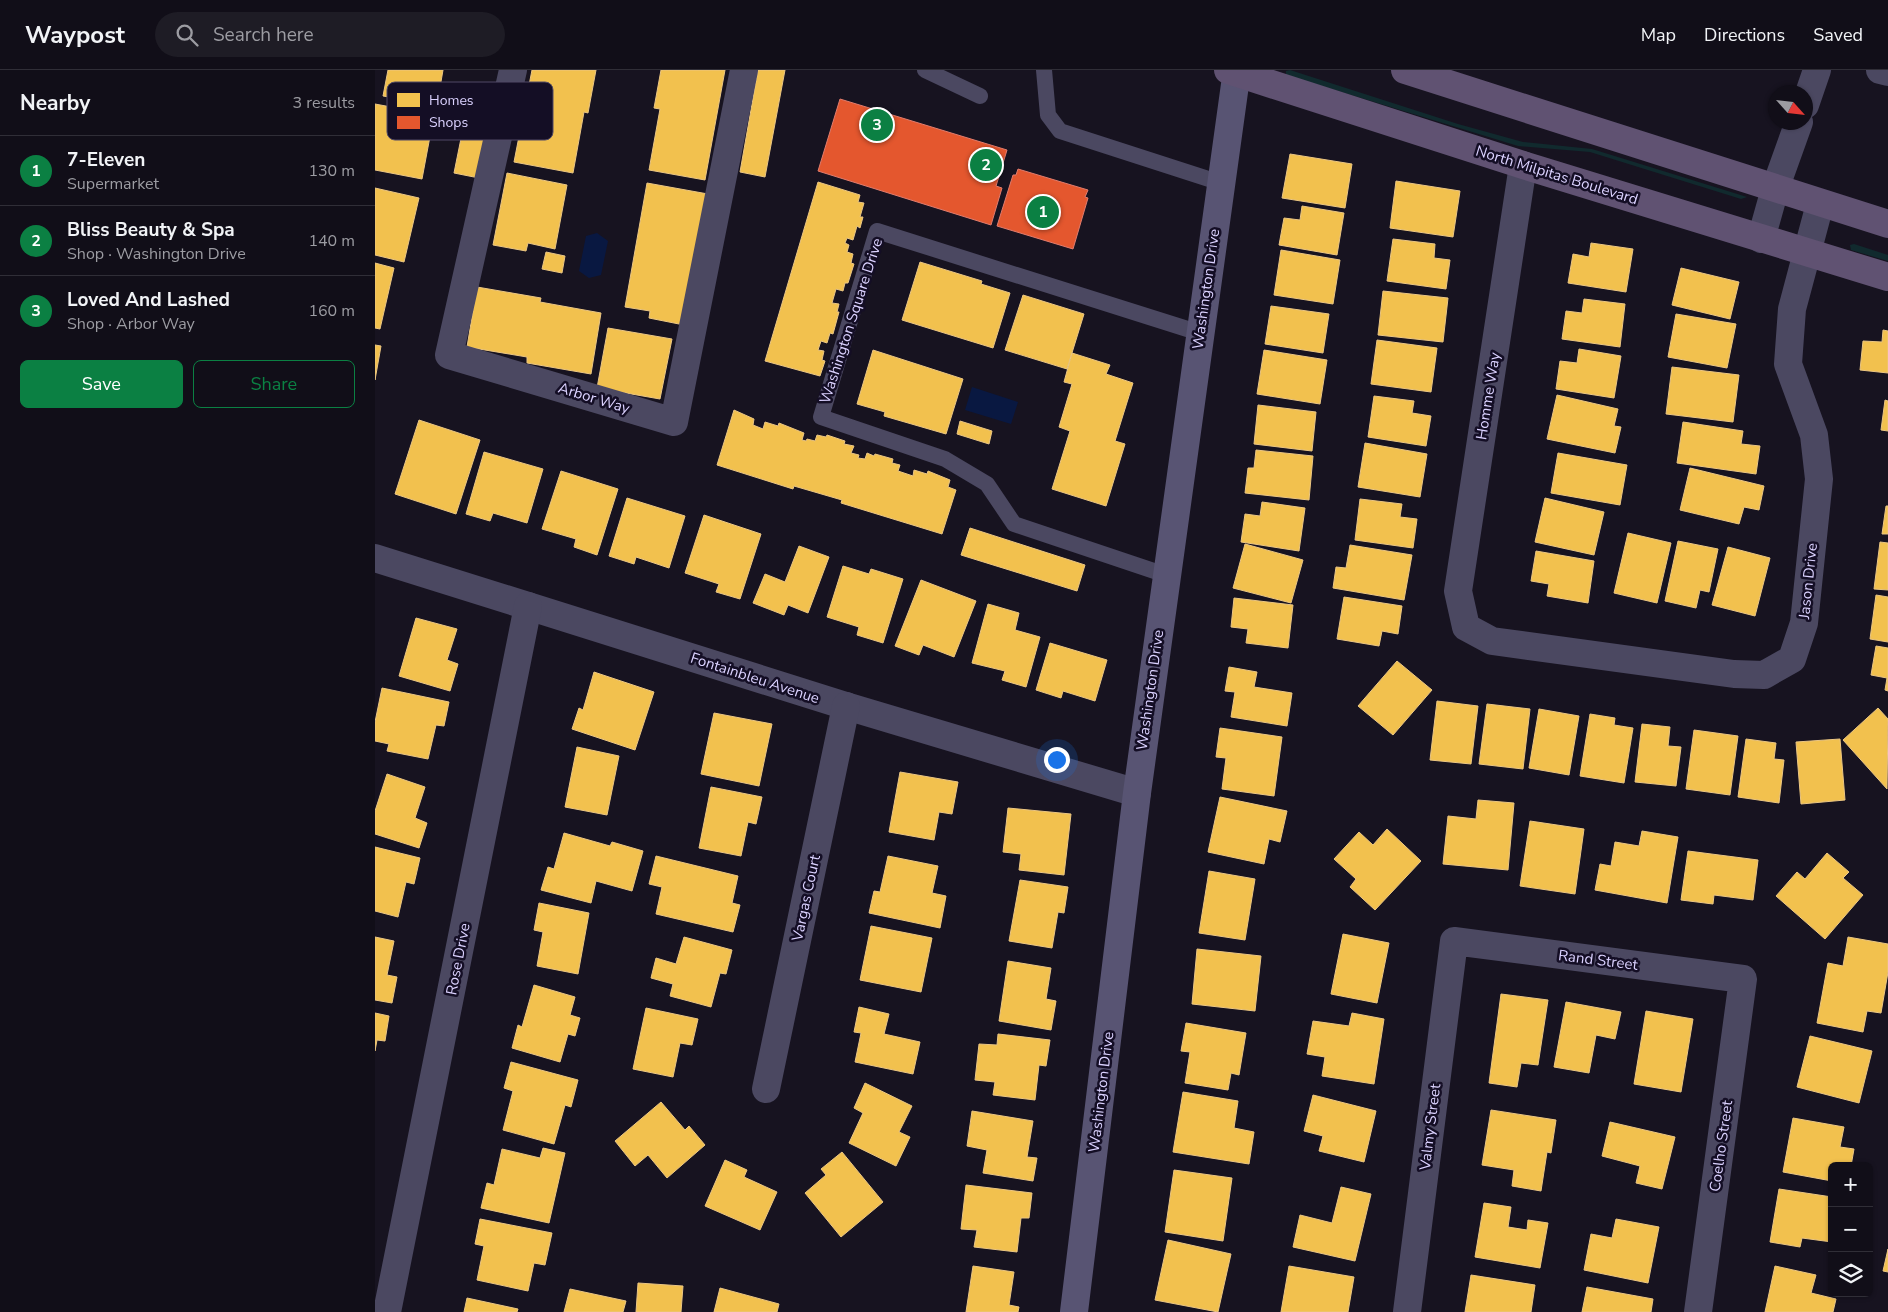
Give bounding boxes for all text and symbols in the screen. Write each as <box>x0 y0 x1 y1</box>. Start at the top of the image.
search box <box>155 12 505 57</box>
text: Waypost <box>25 19 125 51</box>
icon: search <box>173 21 201 49</box>
text: Search here <box>213 22 314 48</box>
text: Map <box>1641 23 1676 47</box>
text: Directions <box>1704 23 1785 47</box>
text: Saved <box>1813 23 1863 47</box>
legend <box>387 82 553 140</box>
north arrow <box>1768 85 1813 130</box>
text: Nearby <box>20 89 90 117</box>
text: Homes <box>429 91 474 110</box>
text: 3 results <box>293 92 355 114</box>
pin: 3 <box>861 106 893 144</box>
text: Shops <box>429 113 469 132</box>
street label: North Milpitas Boulevard <box>1473 141 1641 209</box>
pin: 2 <box>970 146 1002 184</box>
text: 7-Eleven <box>67 147 145 173</box>
text: 1 <box>31 160 41 182</box>
text: 130 m <box>308 160 355 182</box>
text: Supermarket <box>67 173 159 195</box>
pin: 1 <box>1027 193 1059 231</box>
text: Bliss Beauty & Spa <box>67 217 235 243</box>
street label: Washington Drive <box>1188 227 1224 351</box>
text: 2 <box>31 230 41 252</box>
text: 140 m <box>308 230 355 252</box>
street label: Washington Square Drive <box>815 236 887 406</box>
text: Shop · Washington Drive <box>67 243 246 265</box>
text: Loved And Lashed <box>67 287 230 313</box>
text: 3 <box>31 300 41 322</box>
text: 160 m <box>308 300 355 322</box>
text: Shop · Arbor Way <box>67 313 195 335</box>
street label: Homme Way <box>1471 350 1505 441</box>
button: Save <box>20 360 183 408</box>
button: Share <box>193 360 355 408</box>
street label: Arbor Way <box>556 378 633 418</box>
street label: Jason Drive <box>1794 542 1822 621</box>
street label: Washington Drive <box>1132 628 1168 752</box>
street label: Fontainbleu Avenue <box>688 648 822 708</box>
your location <box>1044 747 1070 773</box>
street label: Vargas Court <box>787 852 825 944</box>
street label: Rose Drive <box>441 921 475 997</box>
street label: Rand Street <box>1557 945 1640 975</box>
street label: Washington Drive <box>1084 1030 1118 1154</box>
street label: Valmy Street <box>1415 1082 1445 1172</box>
street label: Coelho Street <box>1705 1098 1737 1193</box>
map controls <box>1828 1162 1873 1297</box>
button: + <box>1828 1162 1873 1207</box>
button: − <box>1828 1207 1873 1252</box>
button: layers <box>1828 1252 1873 1297</box>

